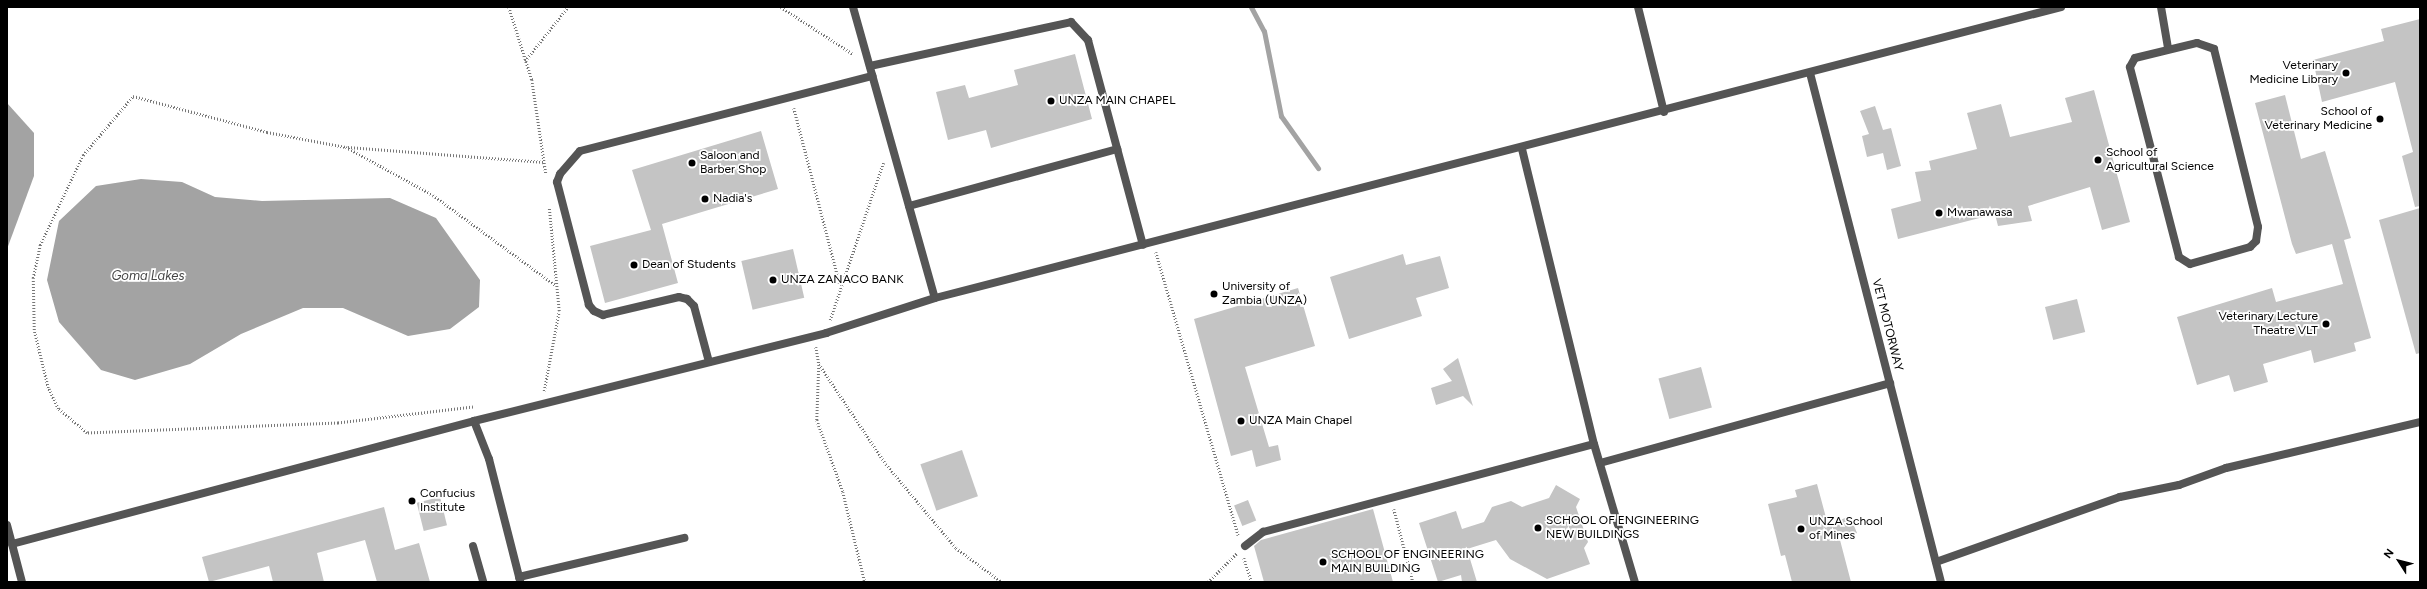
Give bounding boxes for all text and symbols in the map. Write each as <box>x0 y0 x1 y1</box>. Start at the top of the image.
place label: Veterinary Medicine Library <box>2249 59 2338 87</box>
marker: Veterinary Medicine Library <box>2341 68 2351 78</box>
place label: UNZA MAIN CHAPEL <box>1059 94 1175 108</box>
marker: UNZA MAIN CHAPEL <box>1046 96 1056 106</box>
place label: School of Veterinary Medicine <box>2265 105 2372 133</box>
marker: School of Veterinary Medicine <box>2375 114 2385 124</box>
place label: School of Agricultural Science <box>2106 146 2214 174</box>
place label: Saloon and Barber Shop <box>700 149 766 177</box>
marker: School of Agricultural Science <box>2093 155 2103 165</box>
marker: Saloon and Barber Shop <box>687 158 697 168</box>
place label: Nadia's <box>713 192 752 206</box>
marker: Nadia's <box>700 194 710 204</box>
place label: Mwanawasa <box>1947 206 2012 220</box>
marker: Mwanawasa <box>1934 208 1944 218</box>
place label: Dean of Students <box>642 258 736 272</box>
marker: Dean of Students <box>629 260 639 270</box>
water label: Goma Lakes <box>111 268 185 284</box>
place label: UNZA ZANACO BANK <box>781 273 904 287</box>
marker: UNZA ZANACO BANK <box>768 275 778 285</box>
street label: VET MOTORWAY <box>1869 278 1905 372</box>
place label: University of Zambia (UNZA) <box>1222 280 1307 308</box>
marker: University of Zambia (UNZA) <box>1209 289 1219 299</box>
place label: Veterinary Lecture Theatre VLT <box>2218 310 2318 338</box>
marker: Veterinary Lecture Theatre VLT <box>2321 319 2331 329</box>
place label: UNZA Main Chapel <box>1249 414 1352 428</box>
marker: UNZA Main Chapel <box>1236 416 1246 426</box>
place label: Confucius Institute <box>420 487 475 515</box>
marker: Confucius Institute <box>407 496 417 506</box>
place label: SCHOOL OF ENGINEERING NEW BUILDINGS <box>1546 514 1699 542</box>
place label: UNZA School of Mines <box>1809 515 1883 543</box>
marker: SCHOOL OF ENGINEERING NEW BUILDINGS <box>1533 523 1543 533</box>
marker: UNZA School of Mines <box>1796 524 1806 534</box>
north arrow <box>2379 541 2419 581</box>
text: N <box>2381 546 2397 561</box>
place label: SCHOOL OF ENGINEERING MAIN BUILDING <box>1331 548 1484 576</box>
marker: SCHOOL OF ENGINEERING MAIN BUILDING <box>1318 557 1328 567</box>

